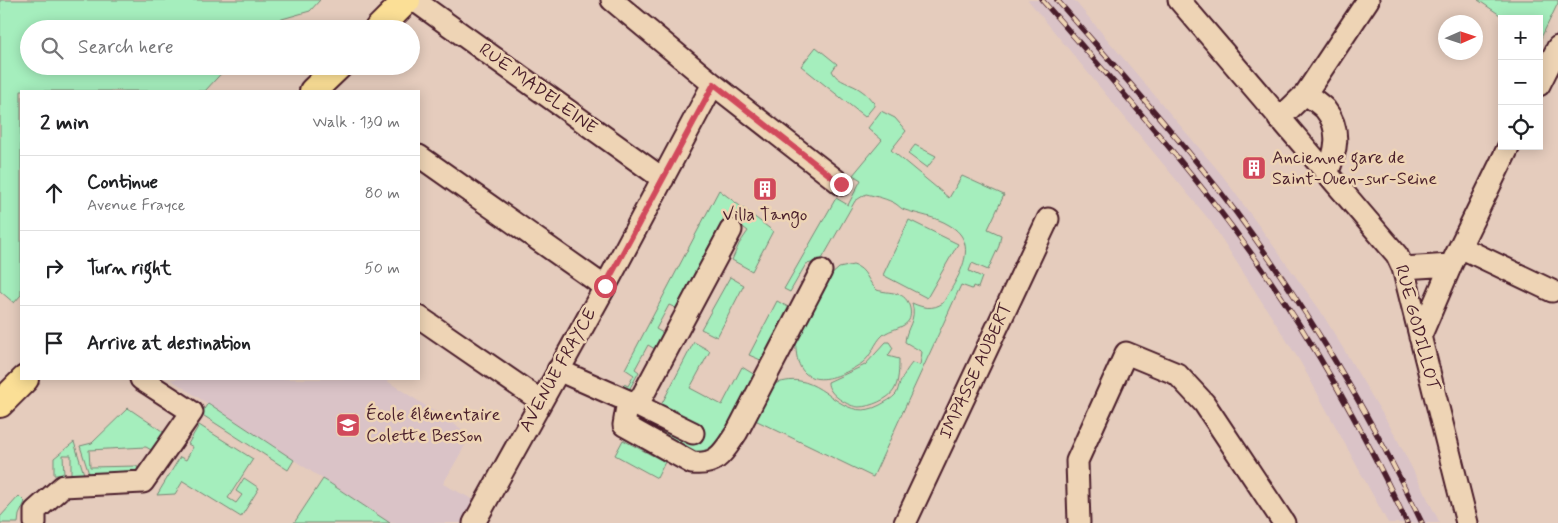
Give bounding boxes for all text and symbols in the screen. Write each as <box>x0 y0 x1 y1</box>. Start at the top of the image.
north arrow <box>1438 15 1483 60</box>
map controls <box>1498 15 1543 150</box>
button: + <box>1498 15 1543 60</box>
search box <box>20 20 420 75</box>
icon: search <box>38 34 66 62</box>
text: Search here <box>78 35 174 60</box>
street label: RUE MADELEINE <box>474 38 602 140</box>
button: − <box>1498 60 1543 105</box>
button: locate <box>1498 105 1543 150</box>
text: 2 min <box>40 109 89 137</box>
text: Walk · 130 m <box>313 112 400 133</box>
place label: Ancienne gare de Saint-Ouen-sur-Seine <box>1272 146 1437 191</box>
building icon: Ancienne gare de Saint-Ouen-sur-Seine <box>1241 155 1267 181</box>
text: Continue <box>87 170 158 195</box>
route end <box>830 173 853 196</box>
building icon: Villa Tango <box>752 176 778 202</box>
icon: ahead <box>40 179 68 207</box>
text: 80 m <box>365 183 400 204</box>
text: Avenue Frayce <box>87 195 185 216</box>
place label: Villa Tango <box>722 203 808 228</box>
icon: right <box>40 254 68 282</box>
text: Turn right <box>87 256 171 281</box>
text: 50 m <box>364 258 400 279</box>
street label: RUE GODILLOT <box>1389 262 1446 394</box>
route start <box>594 275 617 298</box>
street label: IMPASSE AUBERT <box>934 299 1018 443</box>
street label: AVENUE FRAYCE <box>514 304 602 436</box>
icon: arrive <box>40 329 68 357</box>
text: Arrive at destination <box>87 331 251 356</box>
place label: École élémentaire Colette Besson <box>366 403 501 448</box>
school or university icon: École élémentaire Colette Besson <box>335 412 361 438</box>

